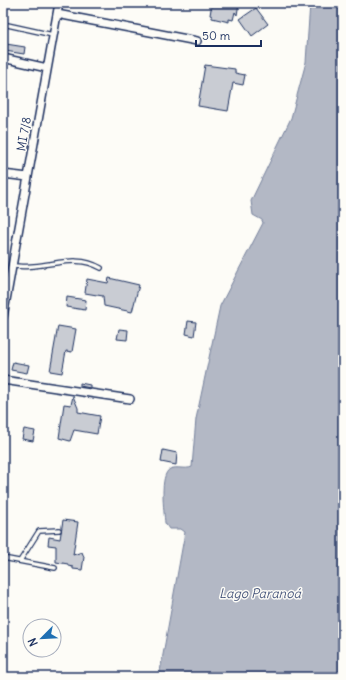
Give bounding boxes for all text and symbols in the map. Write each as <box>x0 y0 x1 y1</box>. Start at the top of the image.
scale bar <box>196 22 261 48</box>
text: 50 m <box>202 28 231 43</box>
street label: MI 7/8 <box>13 115 34 152</box>
water label: Lago Paranoá <box>219 585 301 602</box>
north arrow <box>22 618 62 658</box>
text: N <box>25 636 41 648</box>

